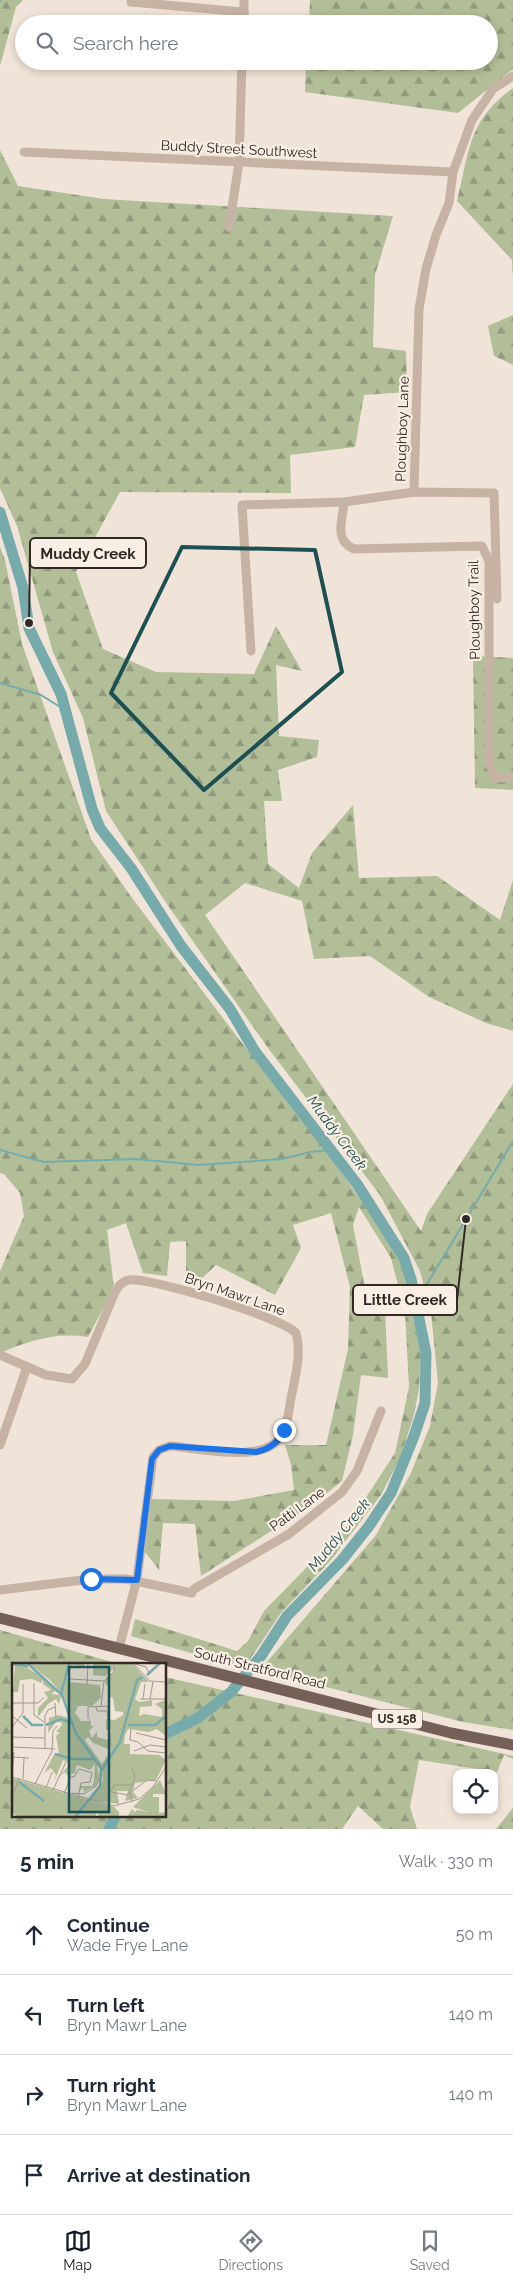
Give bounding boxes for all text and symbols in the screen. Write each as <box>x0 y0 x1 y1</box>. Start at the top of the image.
search box <box>15 15 498 70</box>
icon: search <box>33 29 61 57</box>
text: Search here <box>73 32 179 54</box>
street label: Buddy Street Southwest <box>160 137 318 161</box>
street label: Ploughboy Lane <box>392 376 412 482</box>
callout: Muddy Creek <box>30 538 146 568</box>
text: Muddy Creek <box>40 545 136 563</box>
street label: Ploughboy Trail <box>465 560 483 660</box>
water label: Muddy Creek <box>303 1092 371 1174</box>
street label: Bryn Mawr Lane <box>183 1269 287 1319</box>
callout: Little Creek <box>353 1285 457 1315</box>
text: Little Creek <box>363 1291 448 1309</box>
route end <box>273 1419 296 1442</box>
street label: Patti Lane <box>266 1484 328 1534</box>
water label: Muddy Creek <box>304 1495 374 1575</box>
route start <box>80 1568 103 1591</box>
street label: South Stratford Road <box>193 1644 327 1692</box>
inset map <box>12 1663 166 1816</box>
road number: US 158 <box>372 1710 422 1728</box>
map controls <box>453 1769 498 1814</box>
button: locate <box>453 1769 498 1814</box>
text: 5 min <box>20 1849 74 1874</box>
text: Walk · 330 m <box>399 1852 493 1871</box>
text: Continue <box>67 1914 150 1936</box>
icon: ahead <box>20 1921 48 1949</box>
text: 50 m <box>456 1925 493 1944</box>
text: Wade Frye Lane <box>67 1936 188 1955</box>
text: Turn left <box>67 1994 144 2016</box>
icon: left <box>20 2001 48 2029</box>
text: 140 m <box>449 2005 493 2024</box>
text: Bryn Mawr Lane <box>67 2016 187 2035</box>
text: Turn right <box>67 2074 156 2096</box>
icon: right <box>20 2081 48 2109</box>
text: 140 m <box>449 2085 493 2104</box>
text: Bryn Mawr Lane <box>67 2096 187 2115</box>
icon: arrive <box>20 2161 48 2189</box>
text: Arrive at destination <box>67 2164 251 2186</box>
tab: Map <box>63 2227 92 2273</box>
tab: Directions <box>218 2227 283 2273</box>
tab: Saved <box>410 2227 450 2273</box>

